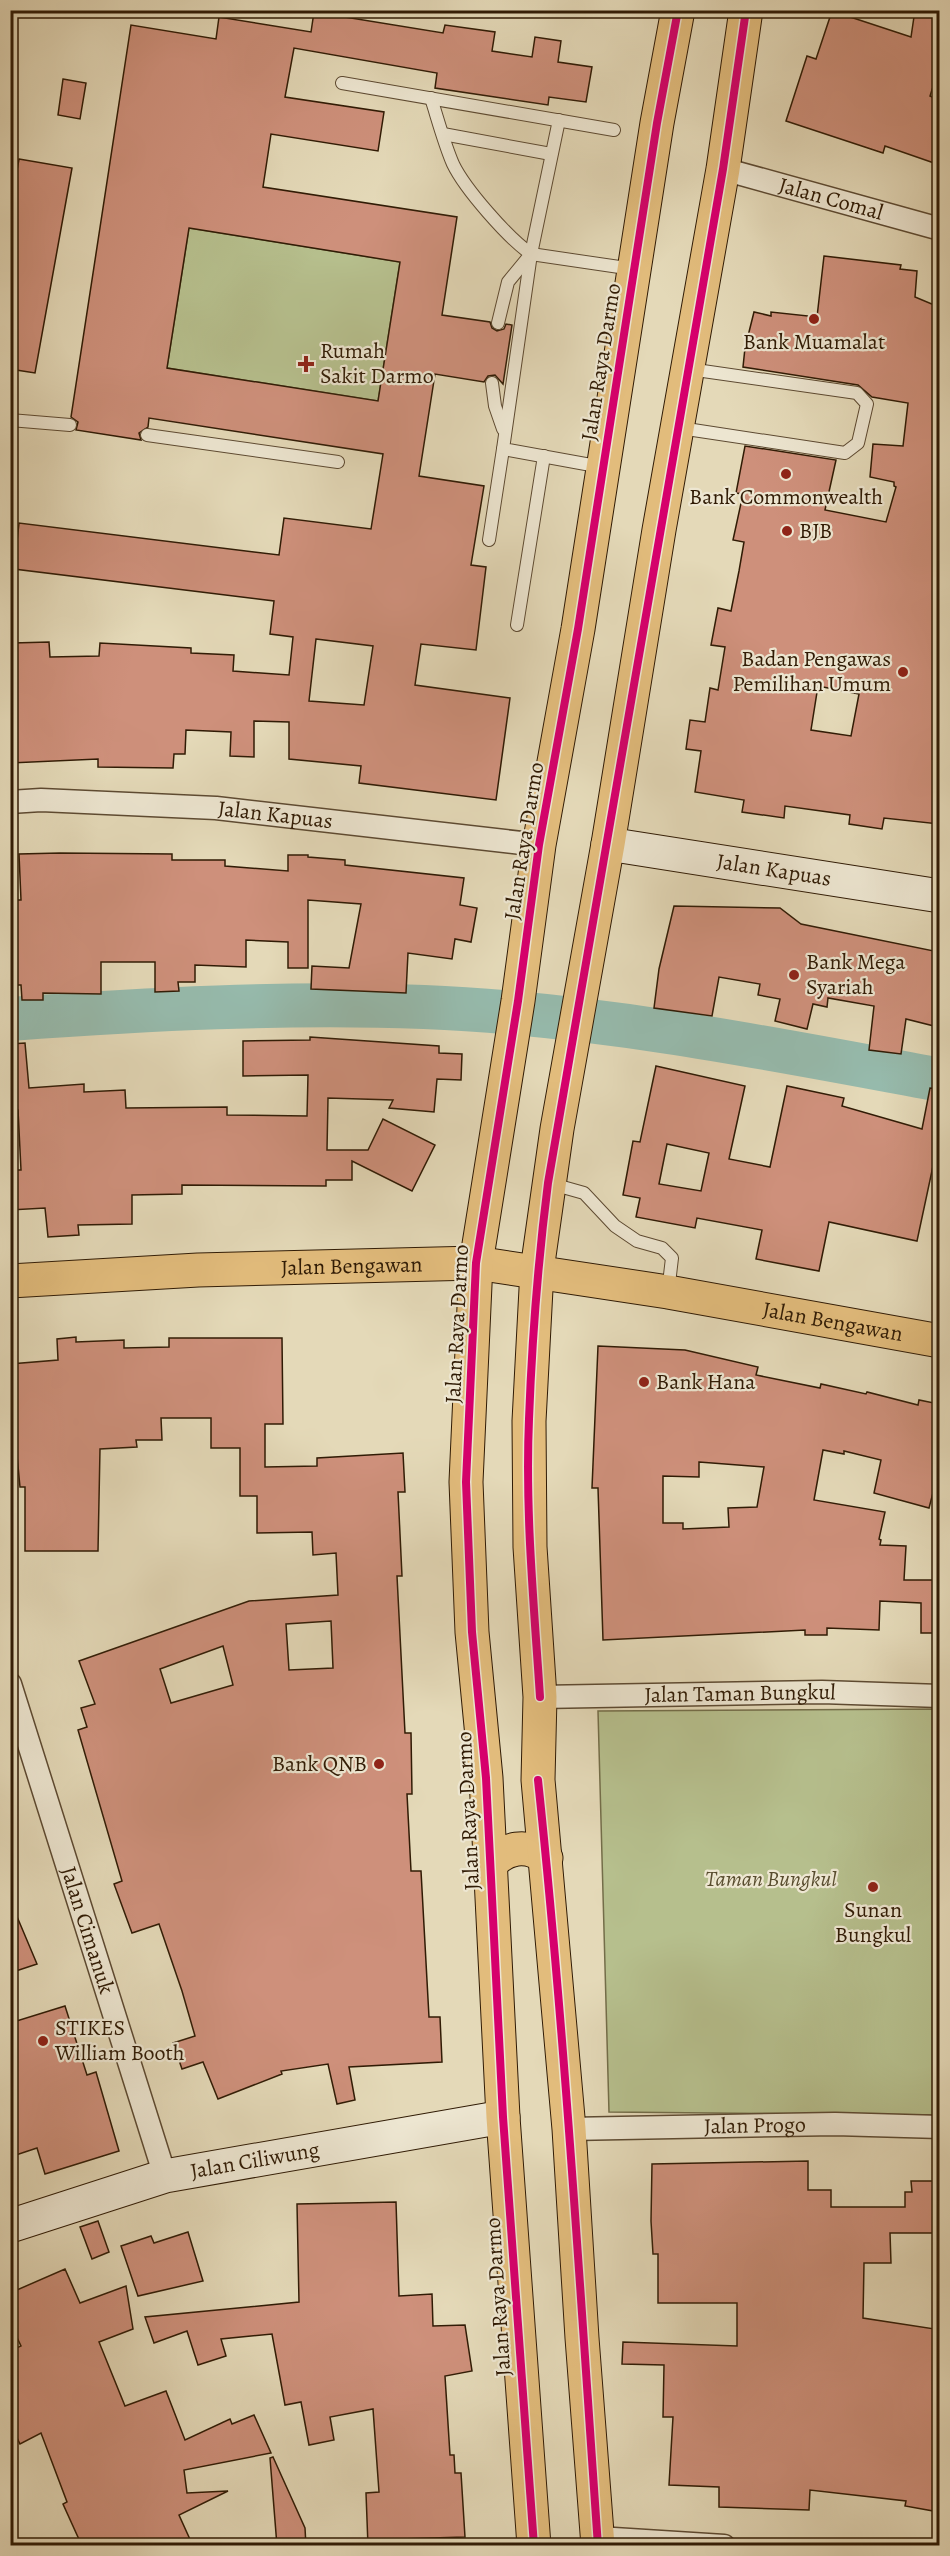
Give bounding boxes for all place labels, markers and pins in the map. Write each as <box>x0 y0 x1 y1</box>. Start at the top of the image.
marker: Bank Muamalat <box>807 312 821 326</box>
place label: Bank Muamalat <box>743 327 885 357</box>
place label: Rumah Sakit Darmo <box>320 336 434 391</box>
marker: Rumah Sakit Darmo <box>297 355 315 373</box>
marker: Bank Commonwealth <box>779 467 793 481</box>
place label: Bank Commonwealth <box>689 482 883 512</box>
place label: BJB <box>799 516 832 546</box>
marker: BJB <box>780 524 794 538</box>
place label: Badan Pengawas Pemilihan Umum <box>732 644 891 699</box>
marker: Badan Pengawas Pemilihan Umum <box>896 665 910 679</box>
place label: Bank Mega Syariah <box>806 947 906 1002</box>
marker: Bank Mega Syariah <box>787 968 801 982</box>
place label: Bank Hana <box>656 1367 756 1397</box>
marker: Bank Hana <box>637 1375 651 1389</box>
place label: Bank QNB <box>272 1749 367 1779</box>
marker: Bank QNB <box>372 1757 386 1771</box>
marker: Sunan Bungkul <box>866 1880 880 1894</box>
place label: Sunan Bungkul <box>835 1895 911 1950</box>
place label: STIKES William Booth <box>54 2013 185 2068</box>
marker: STIKES William Booth <box>36 2034 50 2048</box>

